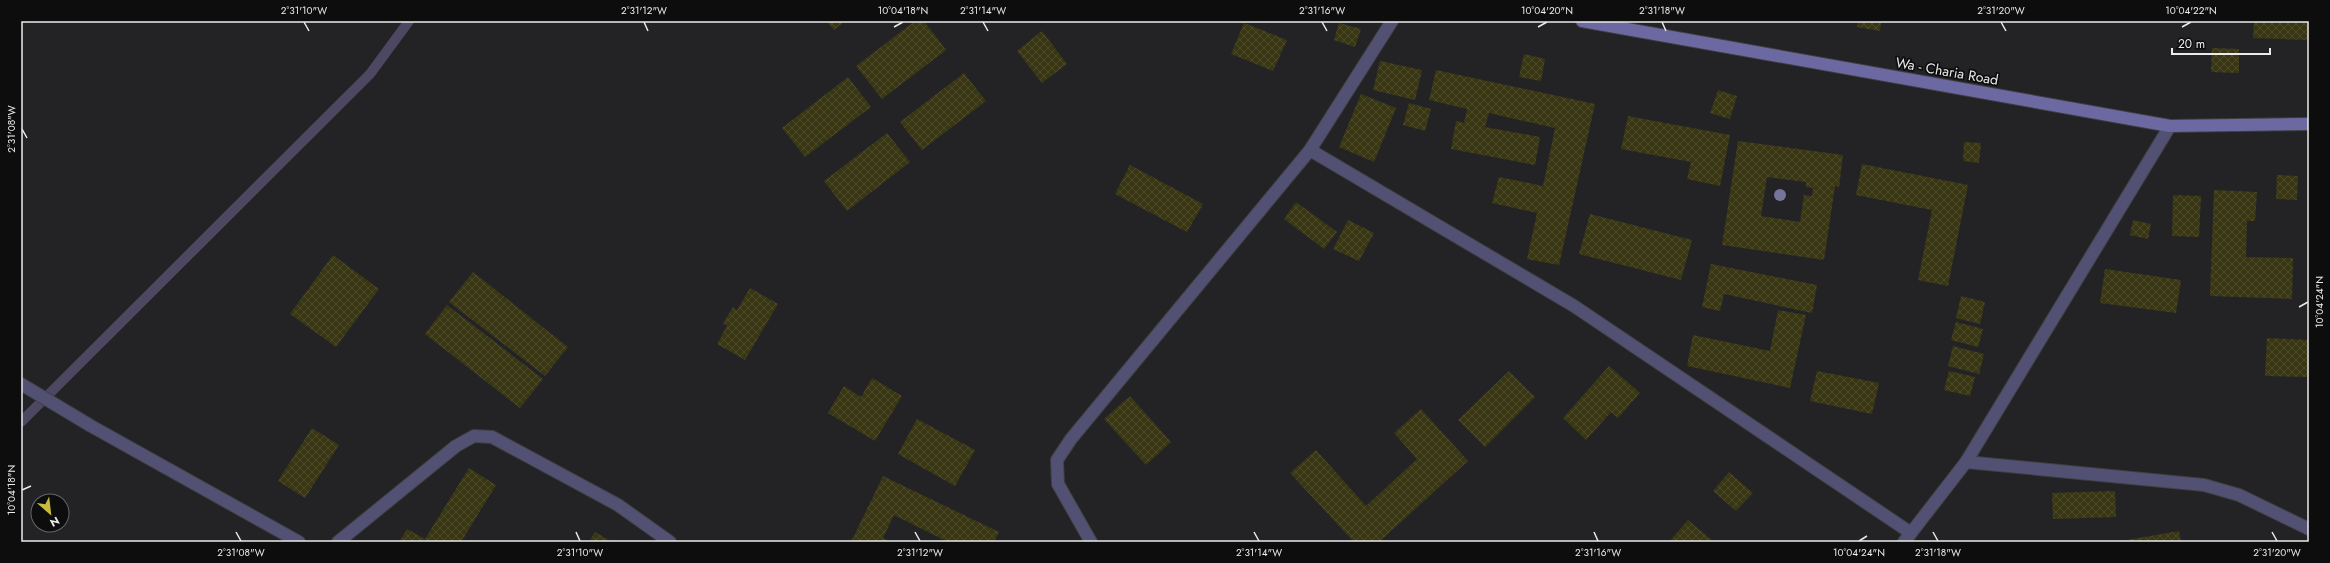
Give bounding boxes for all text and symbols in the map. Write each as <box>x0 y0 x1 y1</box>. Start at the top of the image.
text: 2°31'10"W <box>281 3 327 18</box>
text: 2°31'12"W <box>621 3 667 18</box>
text: 10°04'18"N <box>878 3 928 18</box>
text: 2°31'14"W <box>960 3 1006 18</box>
text: 2°31'16"W <box>1299 3 1345 18</box>
text: 10°04'20"N <box>1521 3 1573 18</box>
text: 2°31'18"W <box>1639 3 1685 18</box>
text: 2°31'20"W <box>1977 3 2025 18</box>
text: 10°04'22"N <box>2165 3 2217 18</box>
scale bar <box>2172 30 2270 56</box>
text: 20 m <box>2178 35 2205 53</box>
street label: Wa - Charia Road <box>1894 52 2000 90</box>
text: 2°31'08"W <box>4 105 19 153</box>
text: 10°04'24"N <box>2312 276 2327 328</box>
text: 10°04'18"N <box>4 465 19 515</box>
north arrow <box>30 493 70 533</box>
text: N <box>47 513 62 531</box>
text: 2°31'08"W <box>217 545 265 560</box>
text: 2°31'10"W <box>557 545 603 560</box>
text: 2°31'12"W <box>897 545 943 560</box>
text: 2°31'14"W <box>1236 545 1282 560</box>
text: 2°31'16"W <box>1575 545 1621 560</box>
text: 10°04'24"N <box>1833 545 1885 560</box>
text: 2°31'18"W <box>1915 545 1961 560</box>
text: 2°31'20"W <box>2253 545 2301 560</box>

